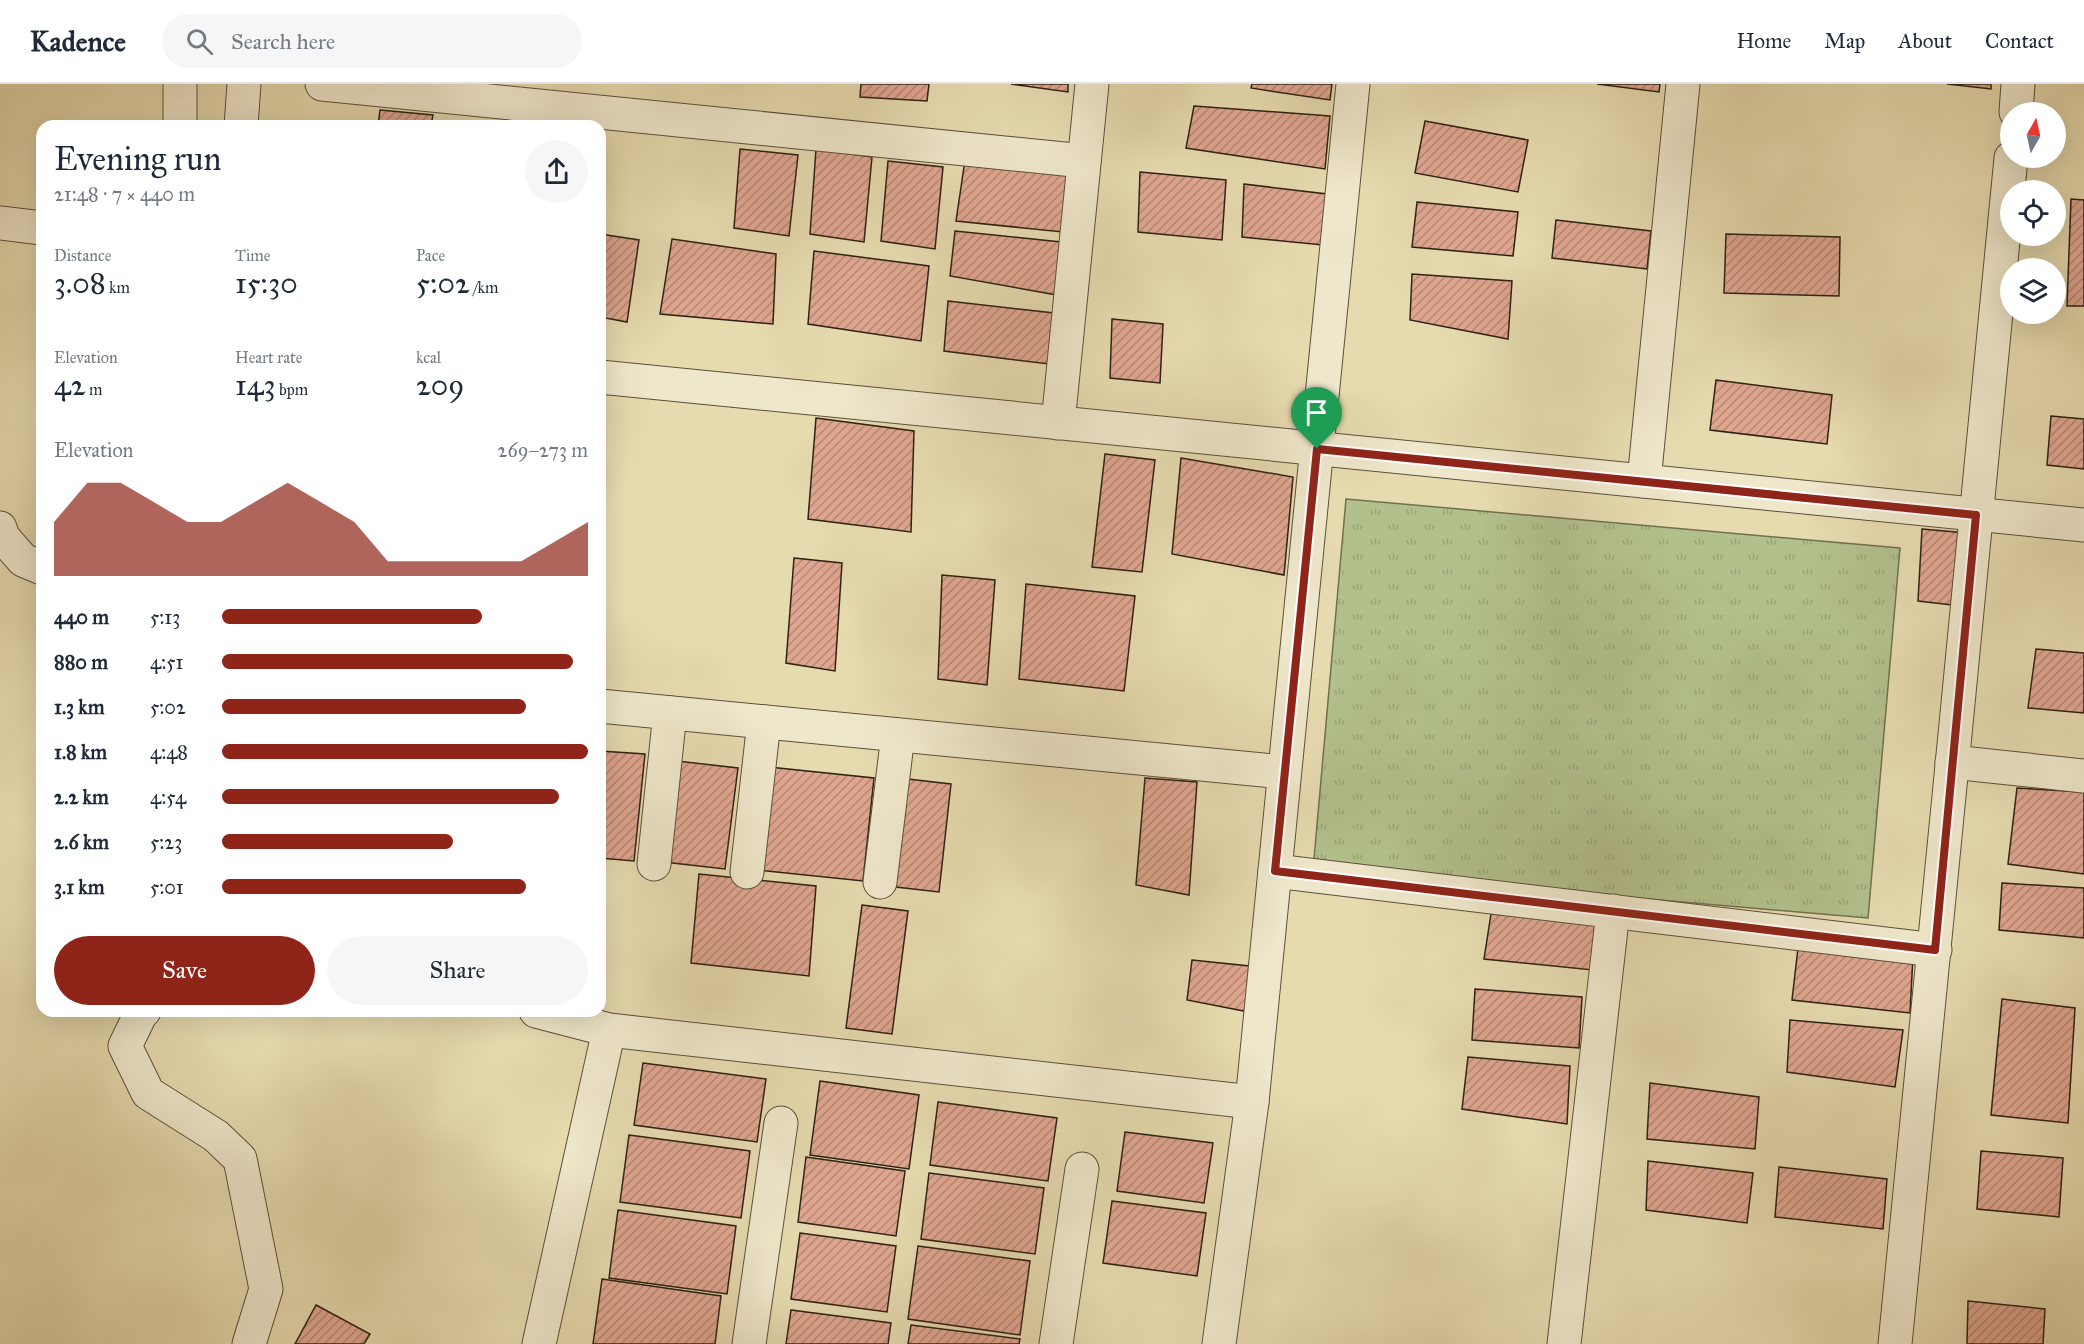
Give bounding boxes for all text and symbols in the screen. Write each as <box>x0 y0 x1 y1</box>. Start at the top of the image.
search box <box>162 14 582 68</box>
text: Kadence <box>30 24 126 59</box>
icon: search <box>183 25 216 58</box>
text: Search here <box>231 28 335 55</box>
text: Home <box>1736 28 1791 54</box>
text: Map <box>1824 28 1865 54</box>
text: About <box>1898 28 1952 54</box>
text: Contact <box>1985 28 2054 54</box>
north arrow <box>2000 102 2066 168</box>
map controls <box>2000 102 2066 324</box>
text: Evening run <box>54 139 221 179</box>
button: share <box>525 140 588 203</box>
button: locate <box>2000 180 2066 246</box>
text: 21:48 · 7 × 440 m <box>54 182 195 206</box>
text: Distance <box>54 246 111 265</box>
text: Time <box>235 246 270 265</box>
text: Pace <box>416 246 445 265</box>
button: layers <box>2000 258 2066 324</box>
text: 3.08 <box>54 265 106 301</box>
text: 15:30 <box>235 265 298 301</box>
text: 5:02 <box>416 265 470 301</box>
text: km <box>106 278 130 297</box>
text: /km <box>470 278 498 297</box>
text: Elevation <box>54 348 118 367</box>
text: Heart rate <box>235 348 302 367</box>
text: kcal <box>416 348 441 367</box>
text: 42 <box>54 367 86 403</box>
text: 143 <box>235 367 276 403</box>
text: 209 <box>416 367 464 403</box>
text: m <box>86 380 102 399</box>
text: bpm <box>276 380 308 399</box>
pin <box>1291 387 1342 449</box>
icon: arrive <box>1300 396 1333 429</box>
text: Elevation <box>54 438 133 462</box>
text: 269–273 m <box>498 438 588 462</box>
text: 440 m <box>54 605 109 629</box>
text: 5:13 <box>150 605 180 629</box>
text: 880 m <box>54 650 108 674</box>
text: 4:51 <box>150 650 183 674</box>
text: 1.3 km <box>54 695 104 719</box>
text: 5:02 <box>150 695 186 719</box>
text: 1.8 km <box>54 740 107 764</box>
text: 4:48 <box>150 740 188 764</box>
text: 2.2 km <box>54 785 109 809</box>
text: 4:54 <box>150 785 186 809</box>
text: 2.6 km <box>54 830 109 854</box>
text: 5:23 <box>150 830 182 854</box>
text: 3.1 km <box>54 875 104 899</box>
text: 5:01 <box>150 875 184 899</box>
button: Save <box>54 936 315 1005</box>
button: Share <box>327 936 588 1005</box>

